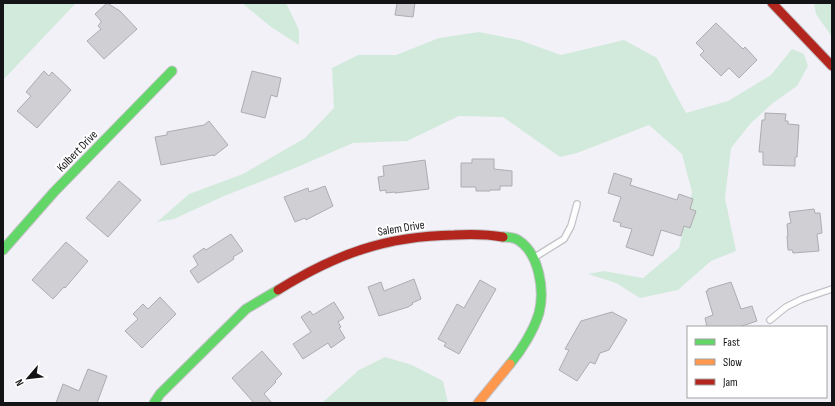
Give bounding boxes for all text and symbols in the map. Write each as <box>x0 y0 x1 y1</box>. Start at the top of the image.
street label: Kolbert Drive <box>54 127 101 175</box>
street label: Salem Drive <box>377 217 426 240</box>
legend <box>687 326 827 398</box>
text: Fast <box>723 335 740 350</box>
text: Slow <box>723 355 742 370</box>
north arrow <box>8 358 48 398</box>
text: Jam <box>722 375 738 390</box>
text: N <box>12 377 27 388</box>

